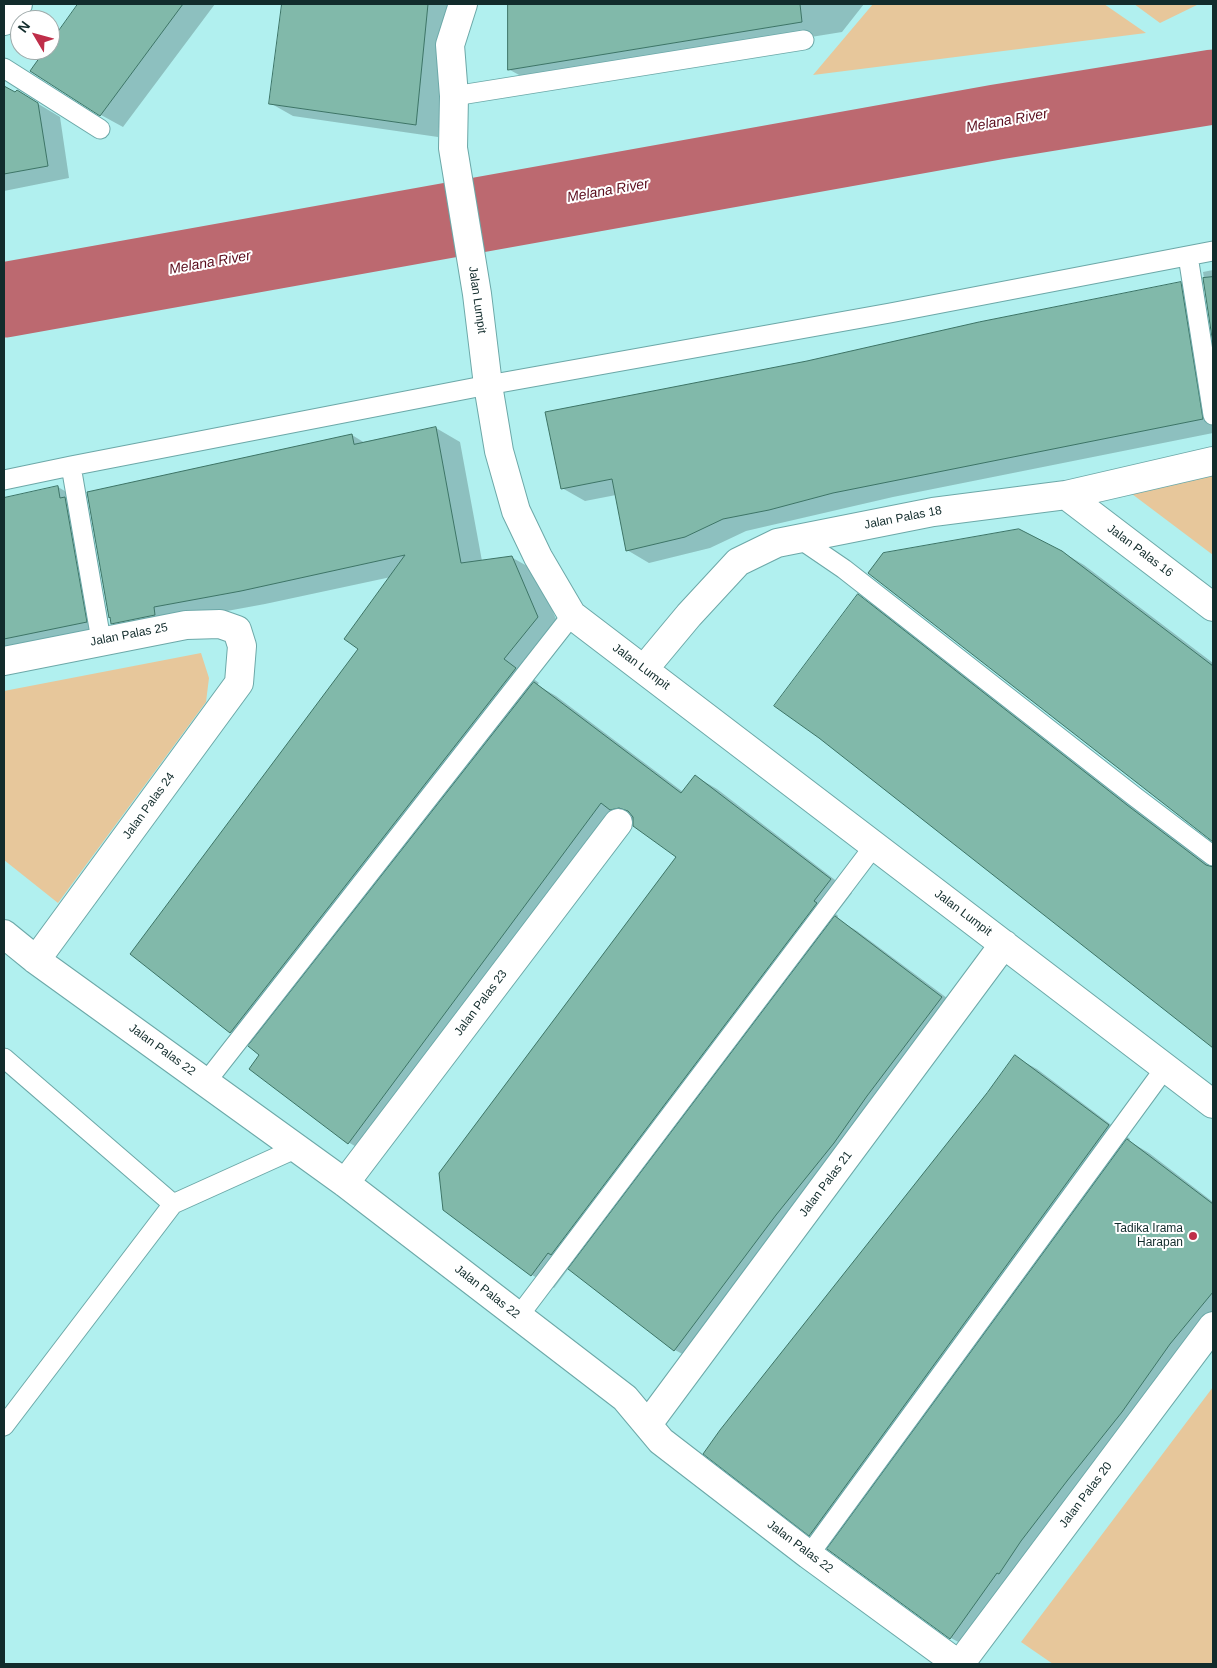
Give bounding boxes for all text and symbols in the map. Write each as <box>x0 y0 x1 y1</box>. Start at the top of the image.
north arrow <box>10 10 60 60</box>
text: N <box>14 18 33 35</box>
water label: Melana River <box>965 106 1049 136</box>
water label: Melana River <box>566 176 650 206</box>
water label: Melana River <box>168 248 252 278</box>
street label: Jalan Lumpit <box>465 265 489 335</box>
street label: Jalan Palas 18 <box>863 503 943 533</box>
street label: Jalan Palas 16 <box>1104 522 1176 580</box>
street label: Jalan Palas 25 <box>89 620 169 650</box>
street label: Jalan Lumpit <box>609 641 673 693</box>
street label: Jalan Palas 24 <box>120 770 178 842</box>
street label: Jalan Lumpit <box>931 887 995 939</box>
street label: Jalan Palas 23 <box>452 967 510 1039</box>
street label: Jalan Palas 22 <box>126 1021 198 1079</box>
street label: Jalan Palas 21 <box>797 1148 855 1220</box>
place label: Tadika Irama Harapan <box>1114 1222 1183 1250</box>
marker: Tadika Irama Harapan <box>1187 1230 1199 1242</box>
street label: Jalan Palas 22 <box>452 1262 522 1322</box>
street label: Jalan Palas 20 <box>1057 1459 1115 1531</box>
street label: Jalan Palas 22 <box>764 1518 836 1576</box>

